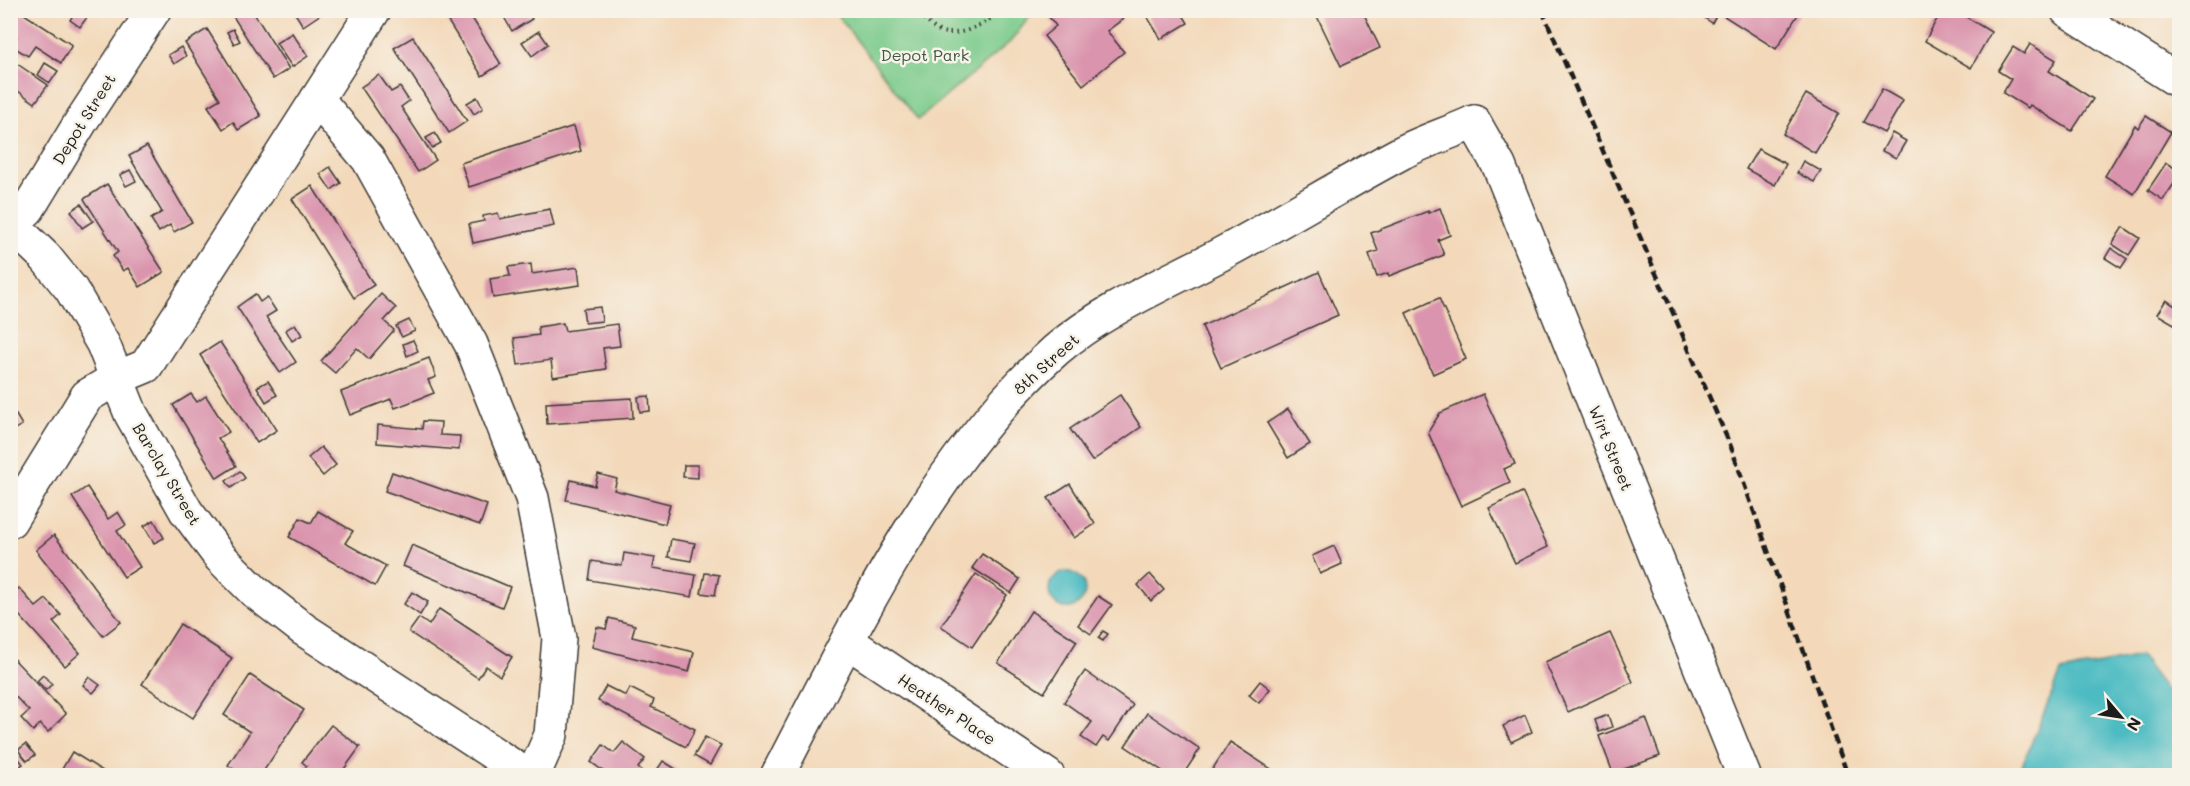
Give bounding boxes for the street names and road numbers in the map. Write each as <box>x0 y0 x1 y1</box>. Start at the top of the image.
street label: Depot Street <box>47 69 120 168</box>
street label: 8th Street <box>1008 328 1083 399</box>
street label: Wirt Street <box>1585 402 1638 494</box>
street label: Barclay Street <box>129 419 206 529</box>
street label: Heather Place <box>894 668 1000 749</box>

